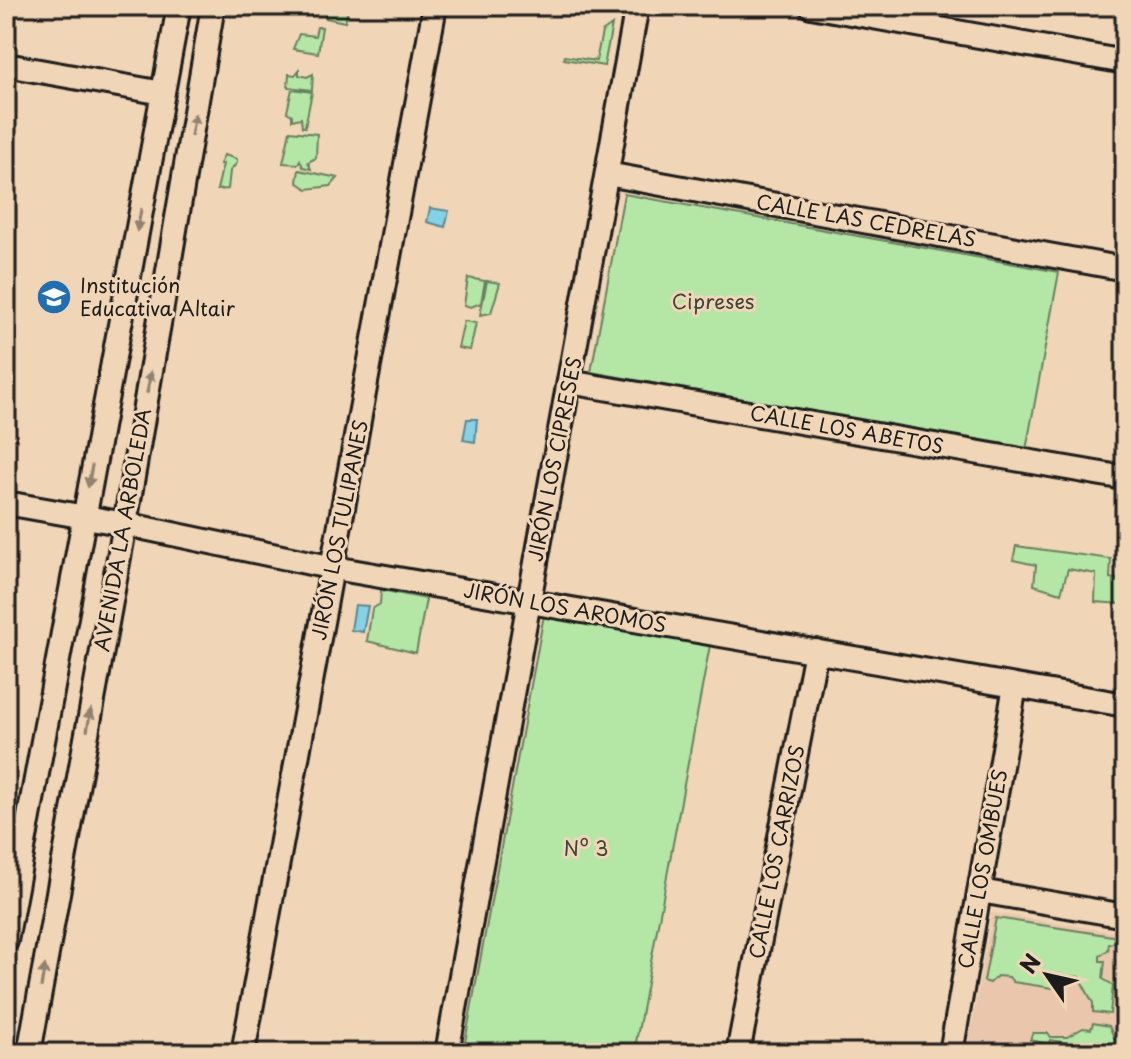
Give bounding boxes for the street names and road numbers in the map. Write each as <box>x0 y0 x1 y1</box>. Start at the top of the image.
street label: CALLE LAS CEDRELAS <box>754 186 978 254</box>
street label: JIRÓN LOS CIPRESES <box>519 354 589 564</box>
street label: CALLE LOS ABETOS <box>748 397 947 461</box>
street label: AVENIDA LA ARBOLEDA <box>86 406 158 654</box>
street label: JIRÓN LOS TULIPANES <box>303 417 375 643</box>
street label: JIRÓN LOS AROMOS <box>461 574 669 640</box>
street label: CALLE LOS CARRIZOS <box>741 742 811 961</box>
street label: CALLE LOS OMBUES <box>950 767 1014 971</box>

